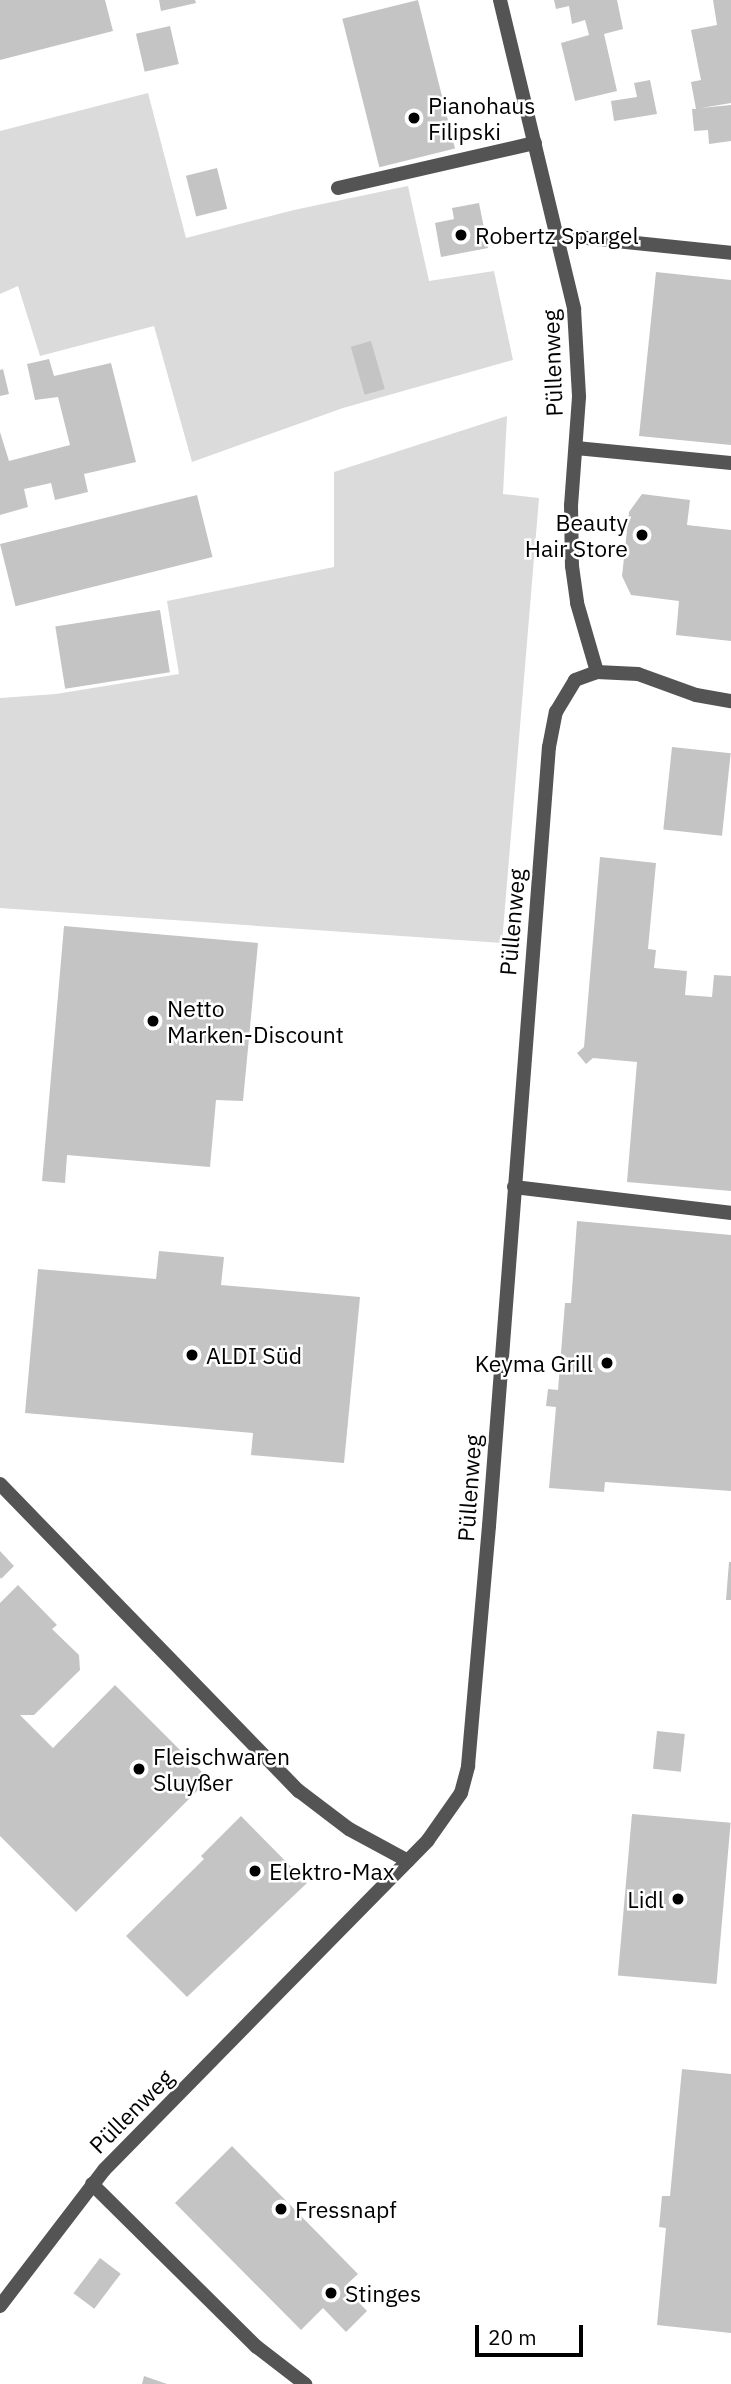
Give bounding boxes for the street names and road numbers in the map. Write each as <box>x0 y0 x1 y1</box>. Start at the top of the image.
street label: Püllenweg <box>536 309 568 417</box>
street label: Püllenweg <box>494 867 530 977</box>
street label: Püllenweg <box>451 1434 487 1542</box>
street label: Püllenweg <box>83 2063 179 2159</box>

